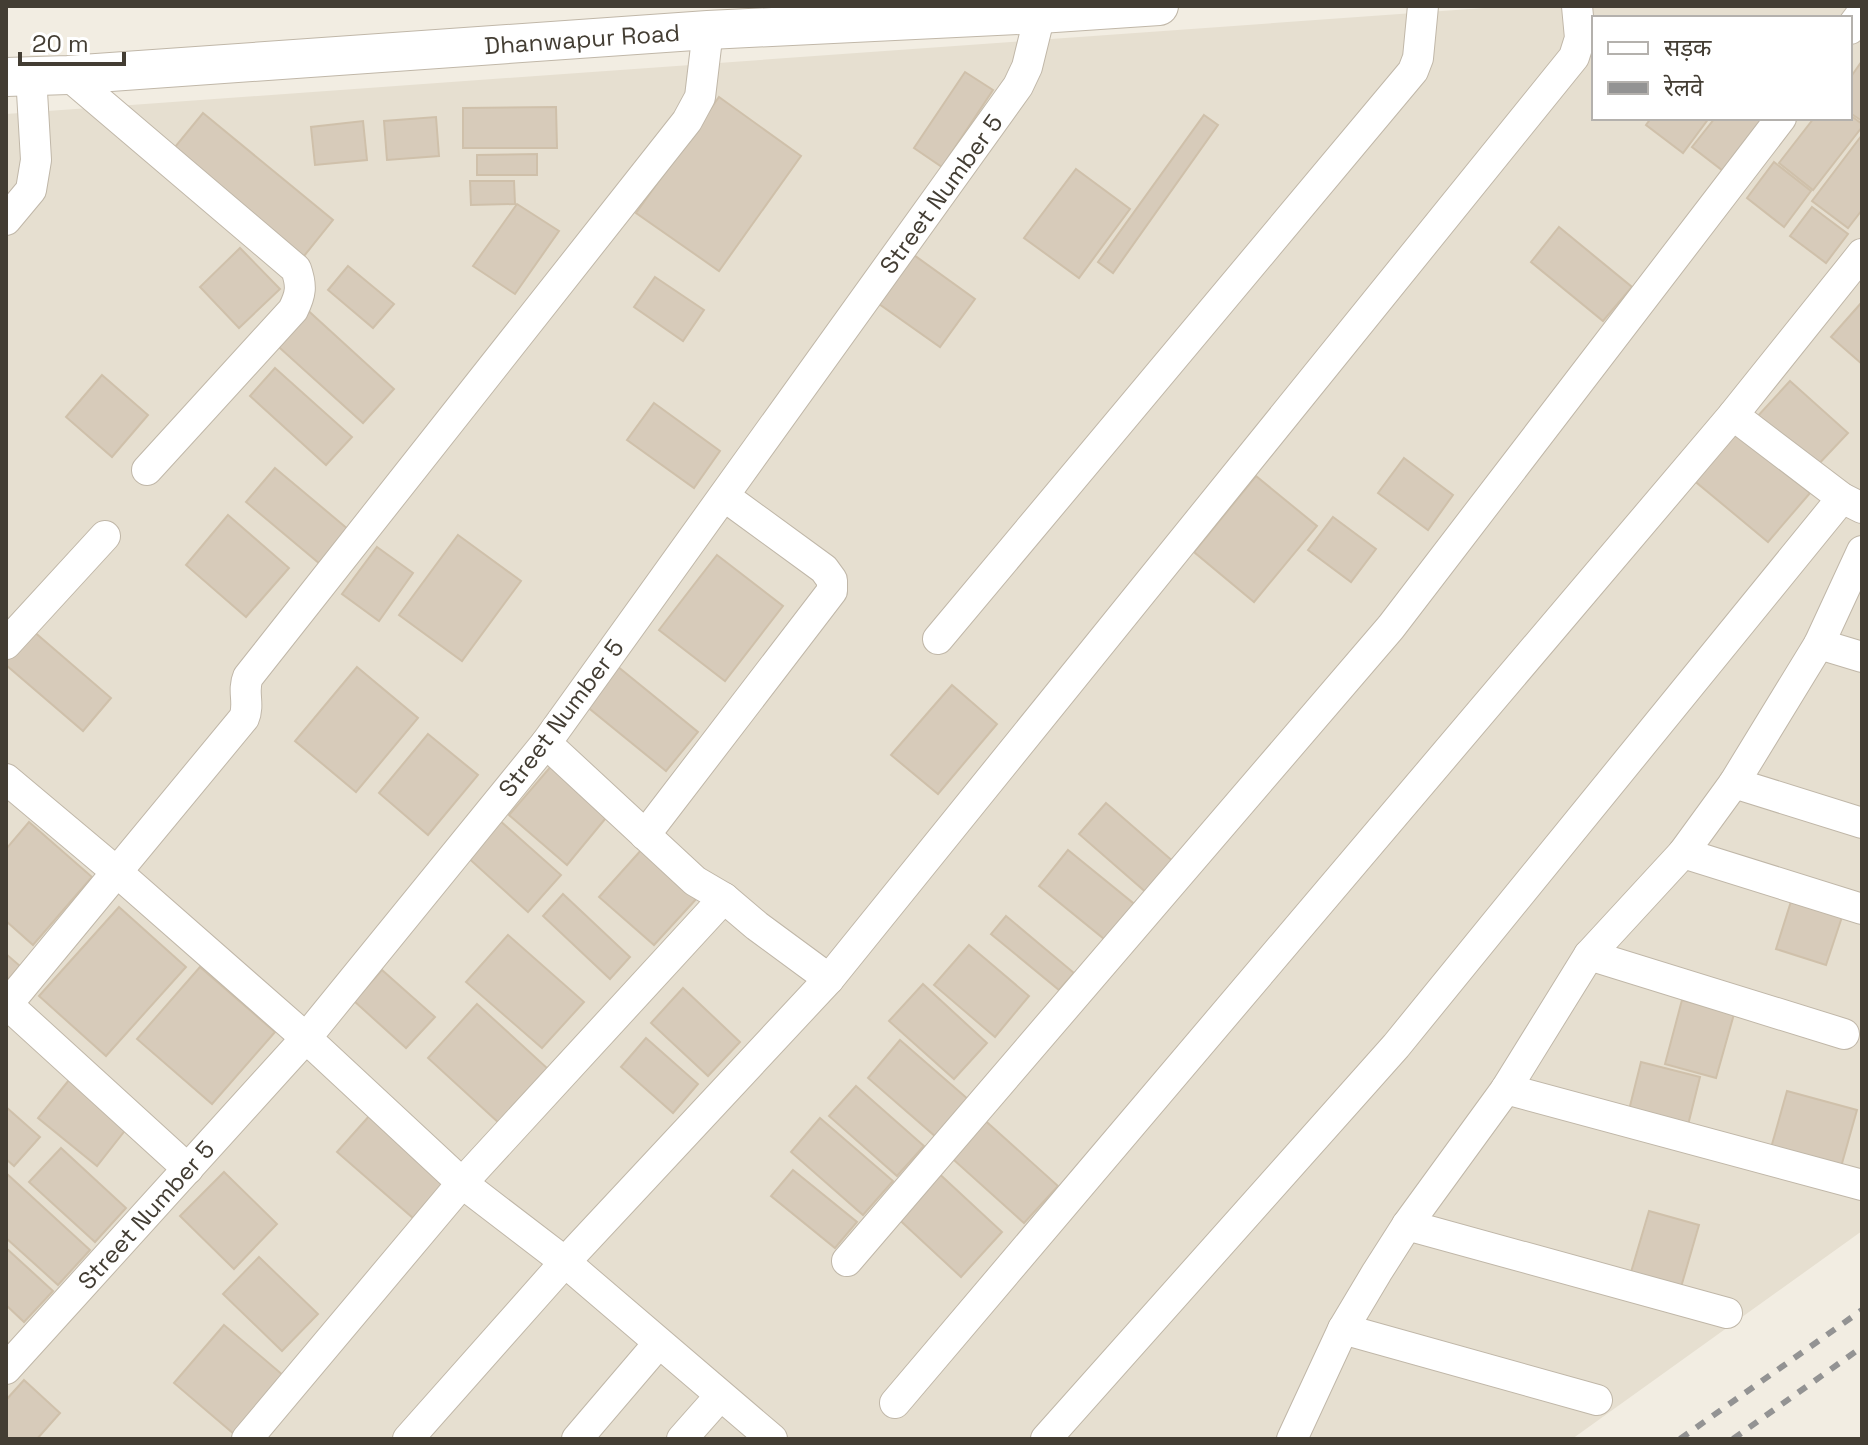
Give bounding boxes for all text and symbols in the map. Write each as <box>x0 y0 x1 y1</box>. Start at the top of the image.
scale bar <box>20 16 124 66</box>
legend <box>1592 16 1852 120</box>
street label: Dhanwapur Road <box>483 17 681 61</box>
text: 20 m <box>32 28 89 59</box>
text: सड़क <box>1664 32 1712 63</box>
text: रेलवे <box>1663 72 1704 103</box>
street label: Street Number 5 <box>873 108 1009 280</box>
street label: Street Number 5 <box>491 633 631 803</box>
street label: Street Number 5 <box>71 1134 221 1296</box>

